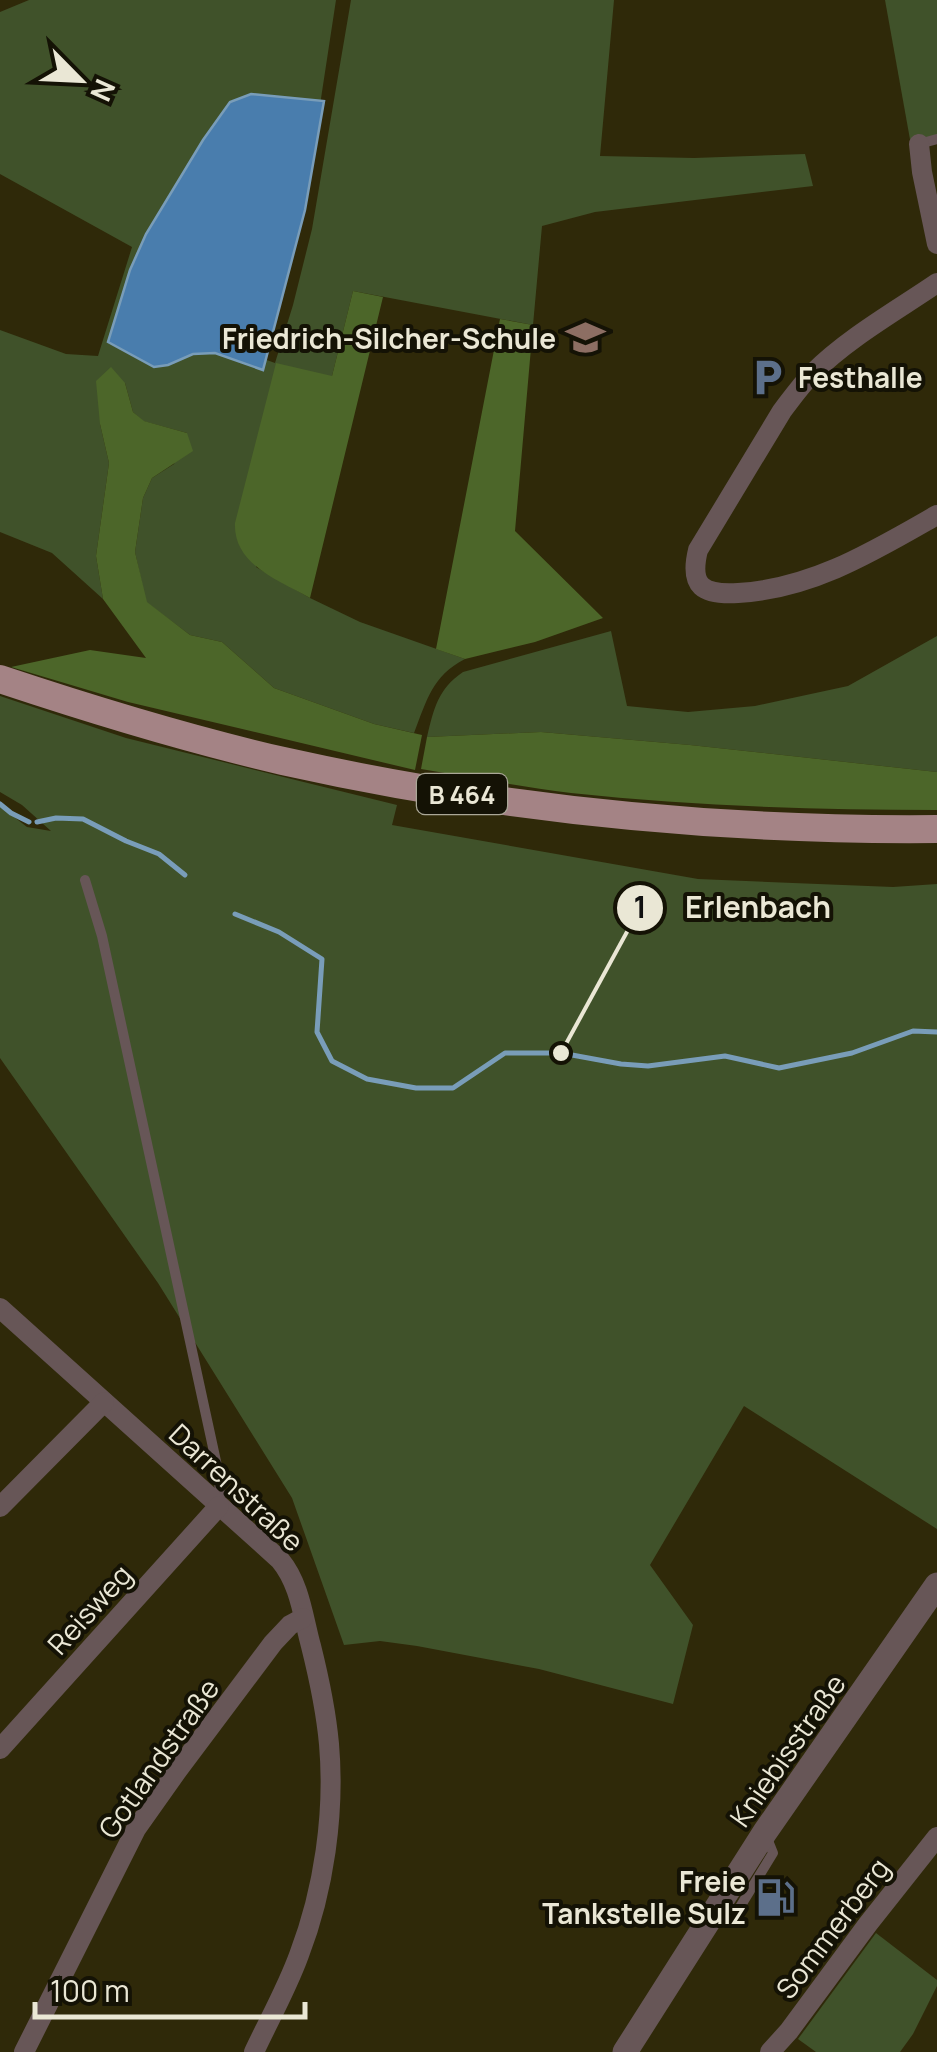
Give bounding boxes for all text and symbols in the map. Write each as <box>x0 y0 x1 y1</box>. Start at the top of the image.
north arrow <box>30 30 130 130</box>
text: N <box>82 74 125 107</box>
school or university icon: Friedrich-Silcher-Schule <box>565 317 607 359</box>
place label: Friedrich-Silcher-Schule <box>222 319 556 357</box>
parking icon: Festhalle <box>747 356 789 398</box>
place label: Festhalle <box>798 358 923 396</box>
road number: B 464 <box>417 774 507 814</box>
callout: Erlenbach <box>615 878 851 938</box>
text: 1 <box>633 886 647 927</box>
text: Erlenbach <box>685 886 831 927</box>
street label: Darrenstraße <box>162 1415 312 1559</box>
street label: Reisweg <box>39 1556 139 1662</box>
street label: Kniebisstraße <box>720 1666 854 1834</box>
street label: Gotlandstraße <box>89 1671 227 1845</box>
street label: Sommerberg <box>767 1850 897 2006</box>
place label: Freie Tankstelle Sulz <box>542 1862 746 1932</box>
fuel station icon: Freie Tankstelle Sulz <box>755 1876 797 1918</box>
scale bar <box>35 1957 305 2019</box>
text: 100 m <box>50 1970 130 2011</box>

